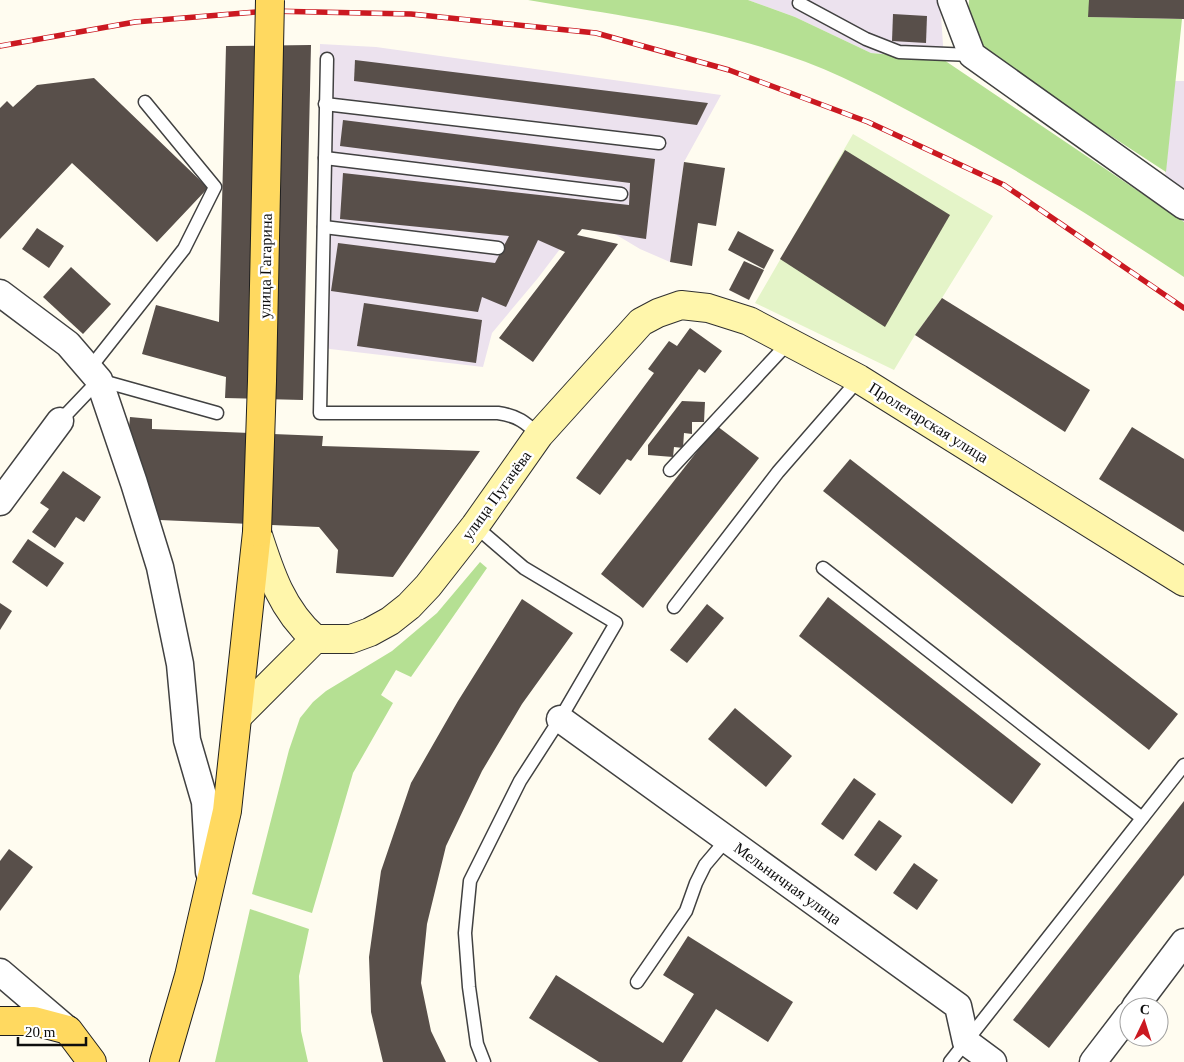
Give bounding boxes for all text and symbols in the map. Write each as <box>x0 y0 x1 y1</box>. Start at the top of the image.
street label: улица Гагарина <box>256 213 276 319</box>
street label: Пролетарская улица <box>865 379 991 467</box>
street label: улица Пугачёва <box>458 448 535 544</box>
street label: Мельничная улица <box>730 839 845 929</box>
north arrow <box>1119 997 1169 1047</box>
text: С <box>1139 1002 1150 1017</box>
scale bar <box>18 1014 85 1046</box>
text: 20 m <box>25 1024 56 1040</box>

